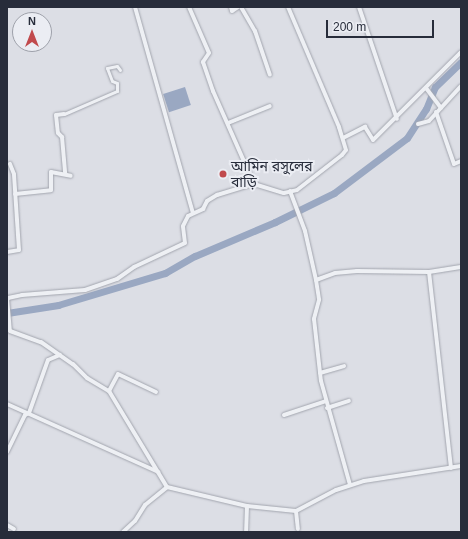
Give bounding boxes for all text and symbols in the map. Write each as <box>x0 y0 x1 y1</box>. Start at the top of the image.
north arrow <box>12 12 52 52</box>
scale bar <box>328 12 436 38</box>
text: N <box>28 15 36 27</box>
text: 200 m <box>333 20 366 34</box>
place label: আমিন রসুলের বাড়ি <box>231 158 313 190</box>
marker: আমিন রসুলের বাড়ি <box>218 169 228 179</box>

